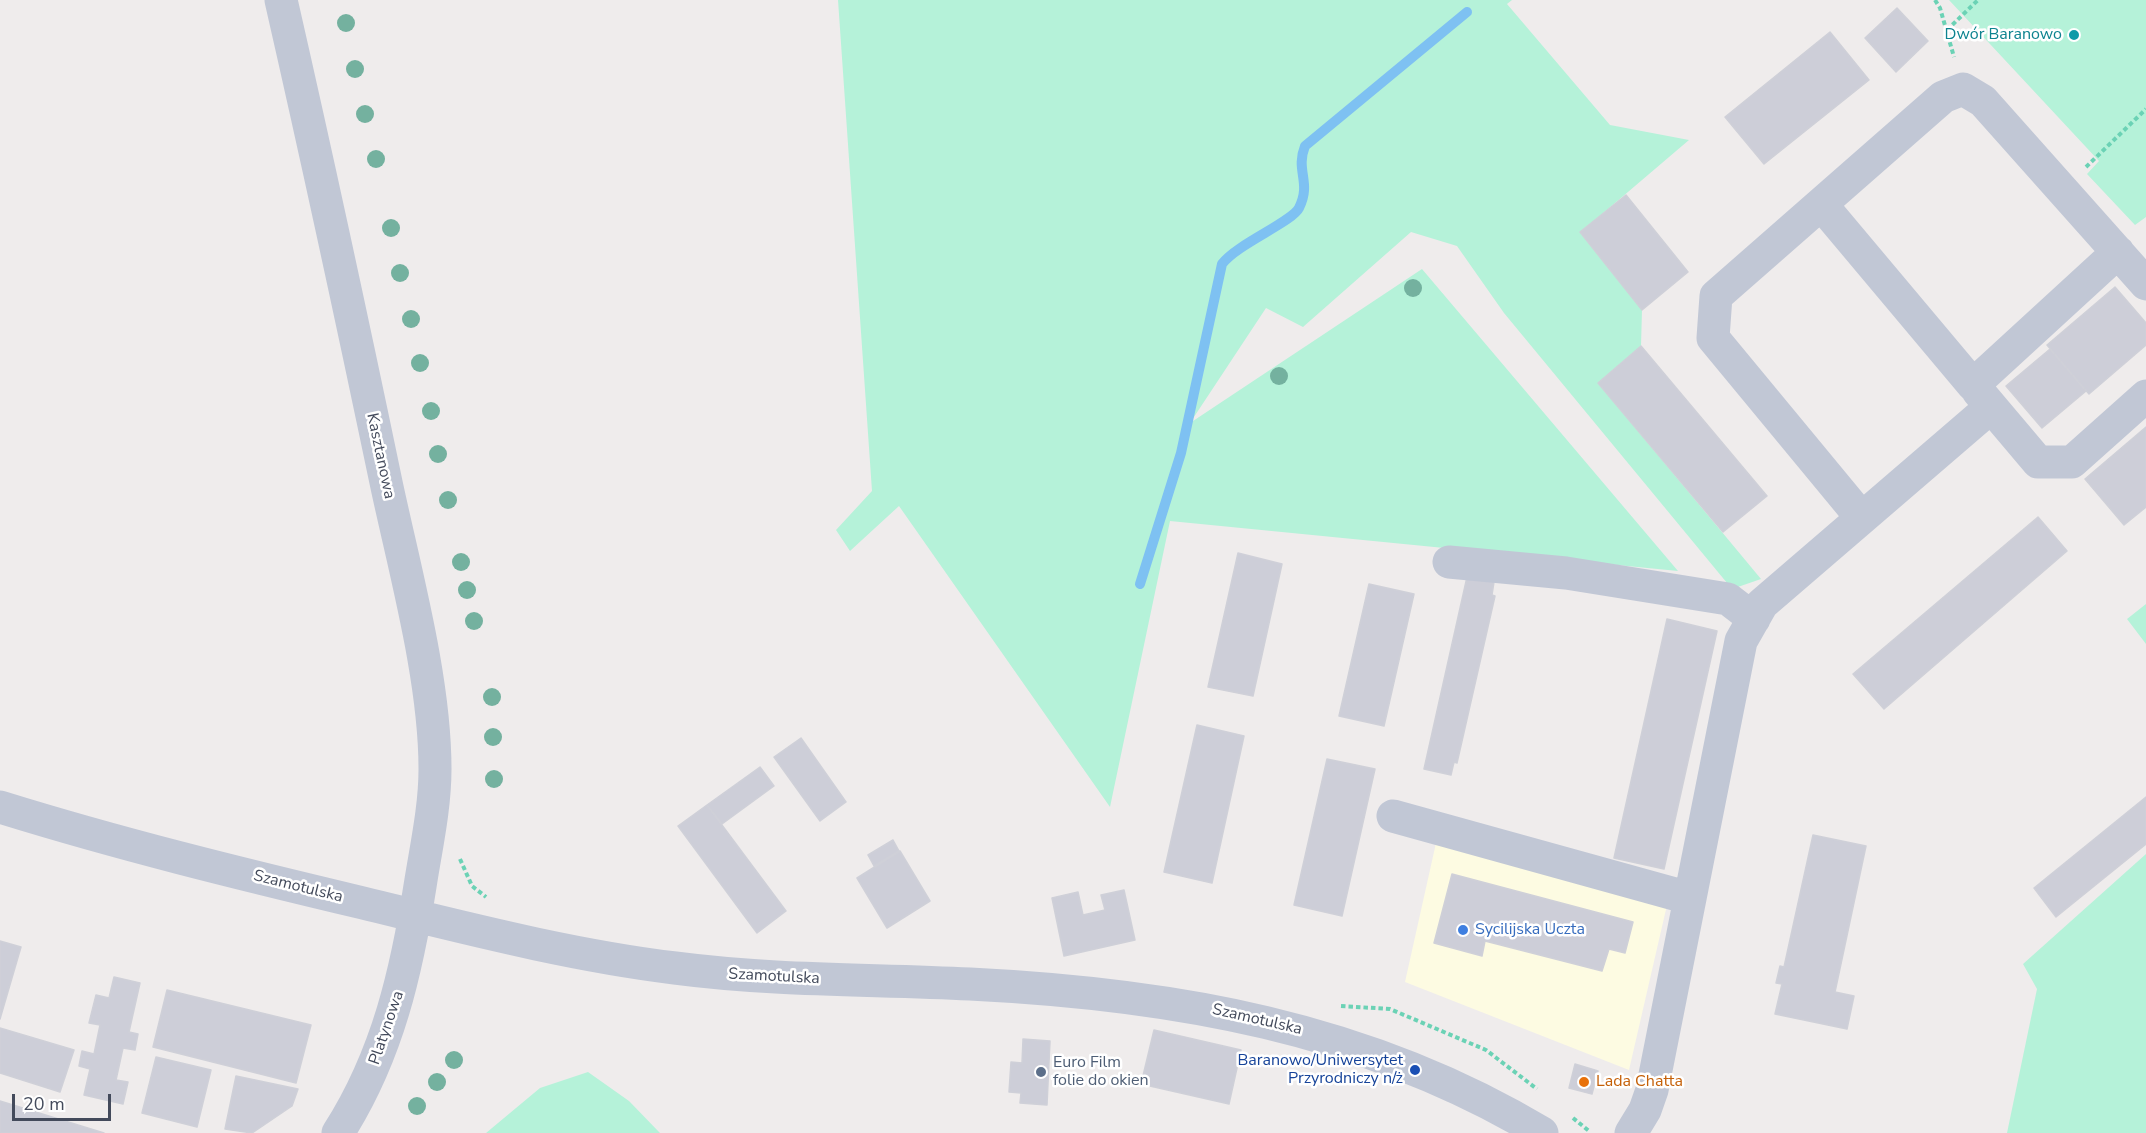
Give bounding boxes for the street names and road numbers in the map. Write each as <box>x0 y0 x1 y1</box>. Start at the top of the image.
street label: Kasztanowa <box>362 411 398 501</box>
street label: Szamotulska <box>251 867 345 907</box>
street label: Szamotulska <box>728 965 820 989</box>
street label: Platynowa <box>365 989 409 1067</box>
street label: Szamotulska <box>1210 1000 1304 1040</box>

